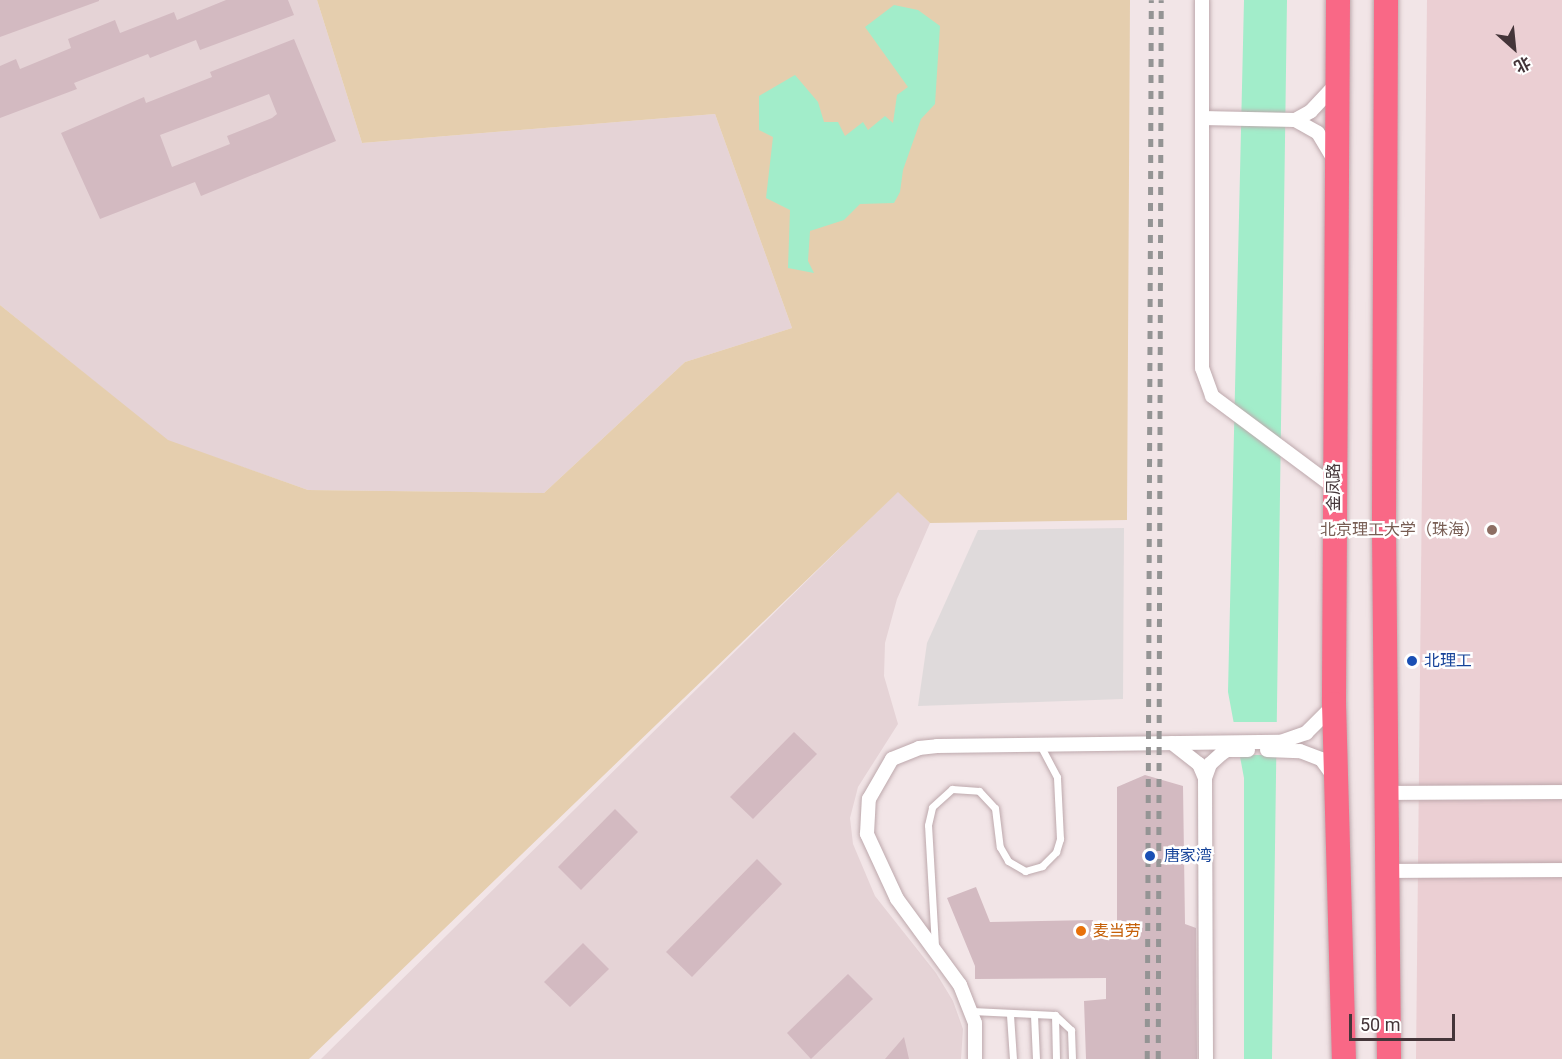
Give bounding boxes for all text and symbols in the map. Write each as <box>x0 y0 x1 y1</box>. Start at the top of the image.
north arrow <box>1484 18 1544 78</box>
text: 北 <box>1511 52 1534 77</box>
street label: 金凤路 <box>1324 463 1344 511</box>
place label: 北京理工大学（珠海） <box>1320 520 1480 540</box>
marker: 北京理工大学（珠海） <box>1485 523 1499 537</box>
place label: 北理工 <box>1424 651 1472 671</box>
marker: 北理工 <box>1405 654 1419 668</box>
place label: 唐家湾 <box>1164 846 1212 866</box>
marker: 唐家湾 <box>1141 847 1159 865</box>
place label: 麦当劳 <box>1093 921 1141 941</box>
marker: 麦当劳 <box>1074 924 1088 938</box>
scale bar <box>1352 1002 1458 1040</box>
text: 50 m <box>1360 1014 1400 1035</box>

